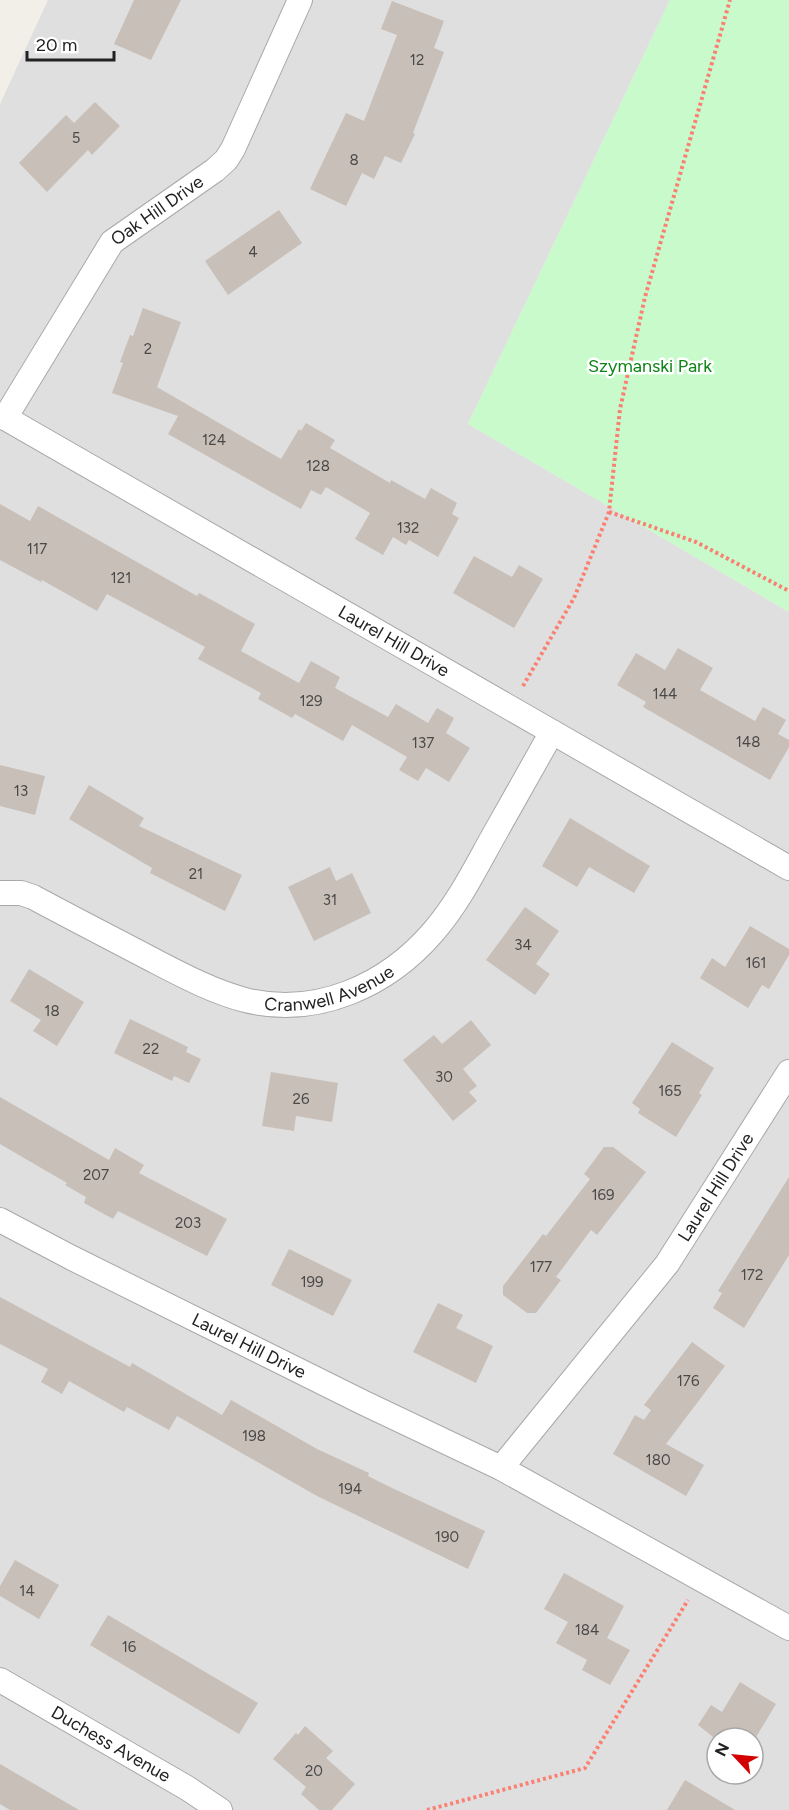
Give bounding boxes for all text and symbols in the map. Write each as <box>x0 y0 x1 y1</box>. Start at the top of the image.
scale bar <box>27 24 114 62</box>
text: 20 m <box>36 34 77 56</box>
house number: 12 <box>410 51 424 69</box>
house number: 5 <box>72 129 80 147</box>
house number: 8 <box>349 151 359 169</box>
street label: Oak Hill Drive <box>106 170 208 250</box>
house number: 4 <box>248 243 258 261</box>
house number: 2 <box>144 340 152 358</box>
park label: Szymanski Park <box>588 355 712 377</box>
house number: 124 <box>202 431 226 449</box>
house number: 128 <box>306 457 330 475</box>
house number: 132 <box>397 519 419 537</box>
house number: 117 <box>27 540 47 558</box>
house number: 121 <box>111 569 131 587</box>
street label: Laurel Hill Drive <box>334 600 453 682</box>
house number: 144 <box>653 685 677 703</box>
house number: 129 <box>299 692 323 710</box>
house number: 148 <box>736 733 760 751</box>
house number: 137 <box>412 734 434 752</box>
house number: 13 <box>14 782 28 800</box>
house number: 21 <box>189 865 203 883</box>
house number: 31 <box>323 891 337 909</box>
house number: 34 <box>514 936 532 954</box>
house number: 161 <box>746 954 766 972</box>
street label: Cranwell Avenue <box>263 960 398 1016</box>
house number: 18 <box>44 1002 60 1020</box>
house number: 22 <box>143 1040 159 1058</box>
house number: 30 <box>435 1068 453 1086</box>
house number: 165 <box>658 1082 682 1100</box>
house number: 26 <box>293 1090 310 1108</box>
street label: Laurel Hill Drive <box>673 1129 759 1246</box>
house number: 207 <box>83 1166 109 1184</box>
house number: 169 <box>591 1186 615 1204</box>
house number: 203 <box>175 1214 201 1232</box>
house number: 177 <box>530 1258 552 1276</box>
house number: 172 <box>741 1266 763 1284</box>
house number: 199 <box>300 1273 324 1291</box>
street label: Laurel Hill Drive <box>188 1308 310 1384</box>
house number: 176 <box>677 1372 700 1390</box>
house number: 198 <box>242 1427 266 1445</box>
house number: 180 <box>645 1451 671 1469</box>
house number: 194 <box>338 1480 362 1498</box>
house number: 190 <box>435 1528 459 1546</box>
house number: 14 <box>19 1582 35 1600</box>
house number: 184 <box>575 1621 599 1639</box>
house number: 16 <box>122 1638 137 1656</box>
street label: Duchess Avenue <box>47 1701 175 1787</box>
north arrow <box>705 1726 765 1786</box>
text: N <box>711 1740 733 1759</box>
house number: 20 <box>305 1762 323 1780</box>

